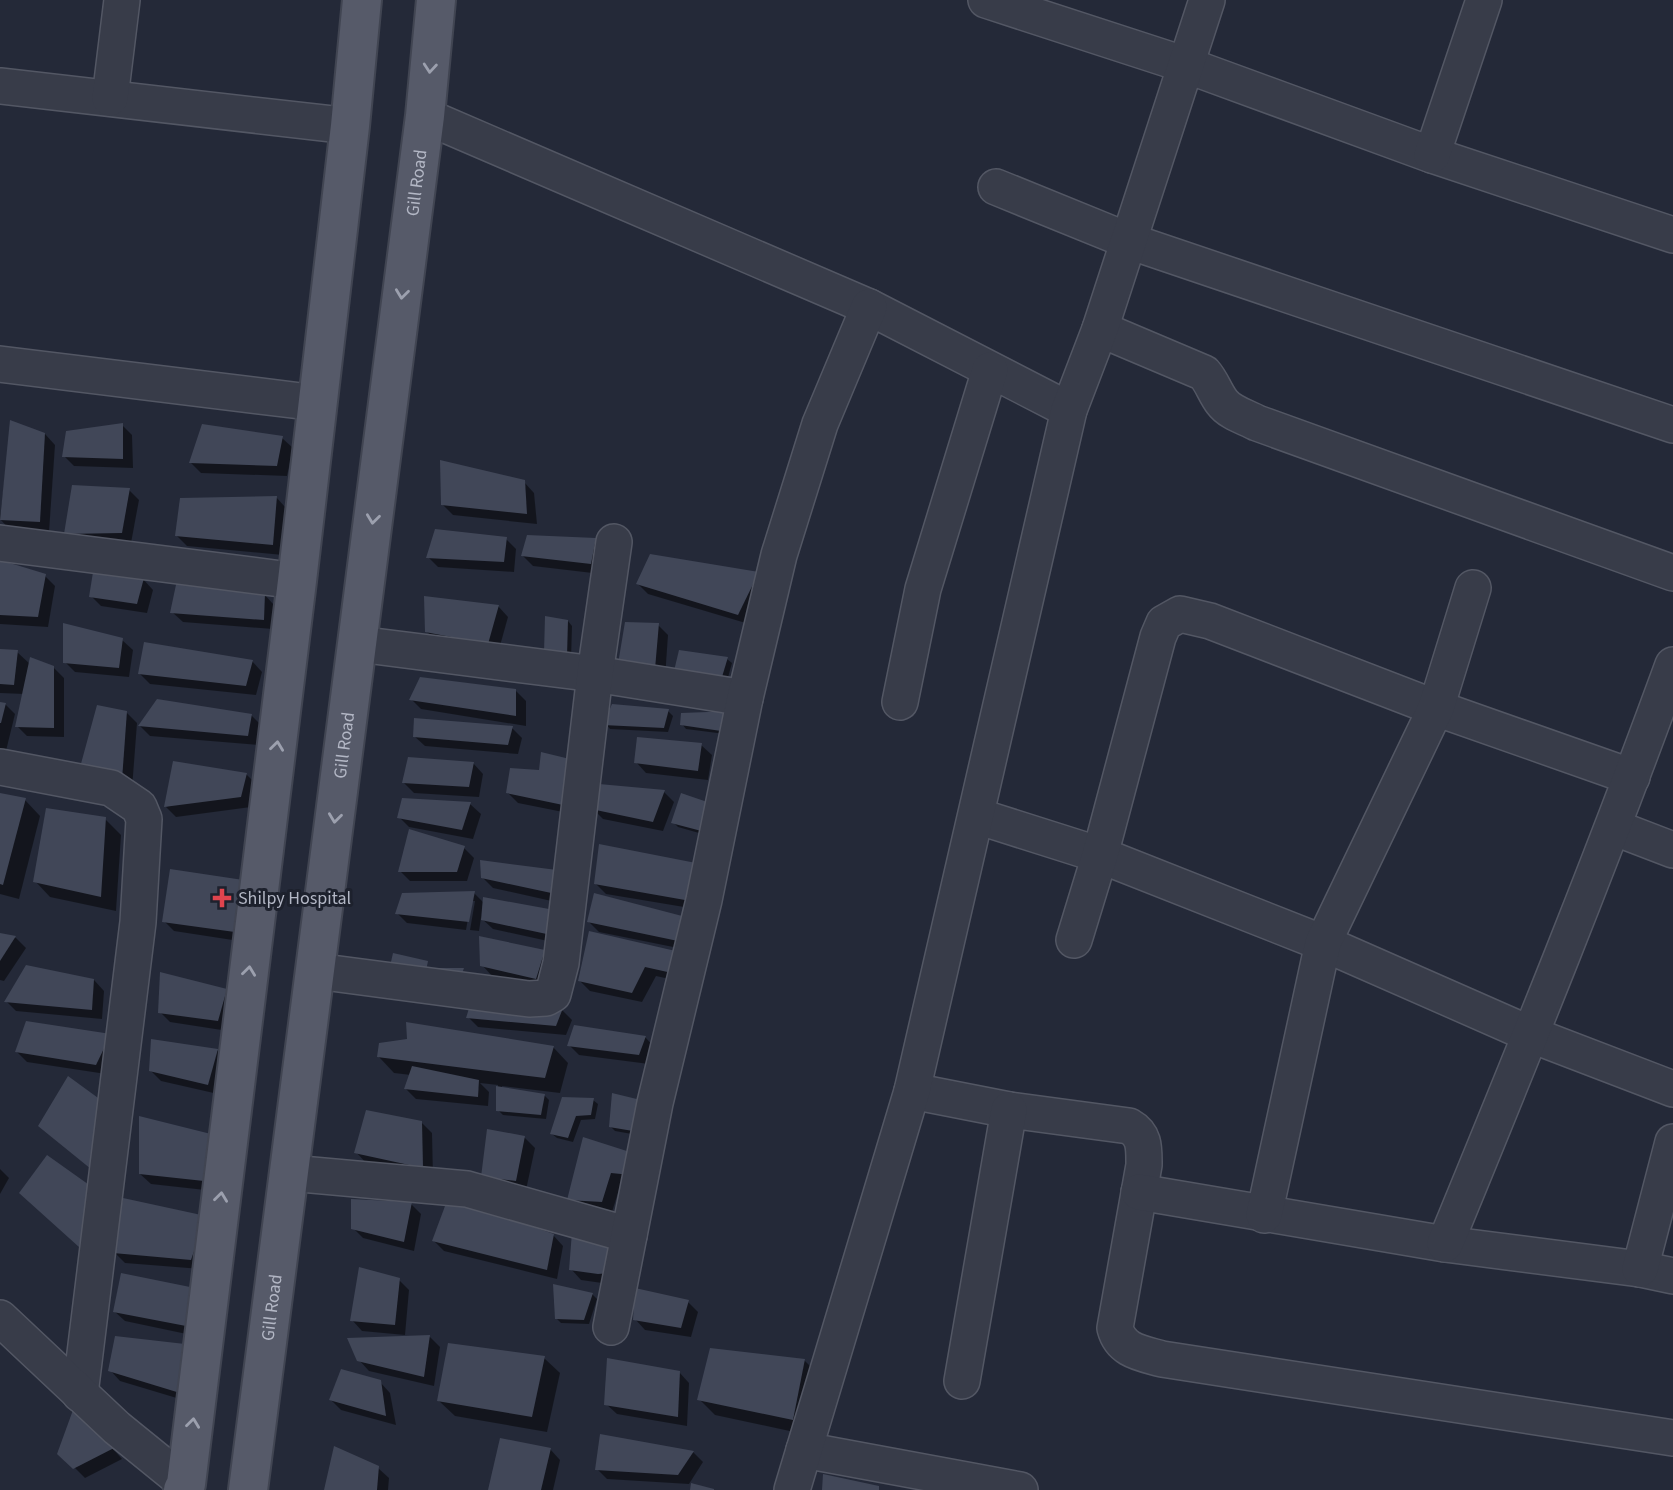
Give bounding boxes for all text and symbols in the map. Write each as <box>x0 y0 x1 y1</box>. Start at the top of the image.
one-way arrow <box>422 62 437 74</box>
street label: Gill Road <box>400 148 434 218</box>
one-way arrow <box>395 288 410 300</box>
one-way arrow <box>366 514 381 525</box>
street label: Gill Road <box>328 710 361 780</box>
one-way arrow <box>269 740 284 751</box>
one-way arrow <box>328 812 343 824</box>
place label: Shilpy Hospital <box>238 886 351 911</box>
marker: Shilpy Hospital <box>212 888 232 908</box>
one-way arrow <box>242 966 257 977</box>
one-way arrow <box>214 1191 229 1203</box>
street label: Gill Road <box>255 1273 289 1342</box>
one-way arrow <box>186 1417 201 1429</box>

